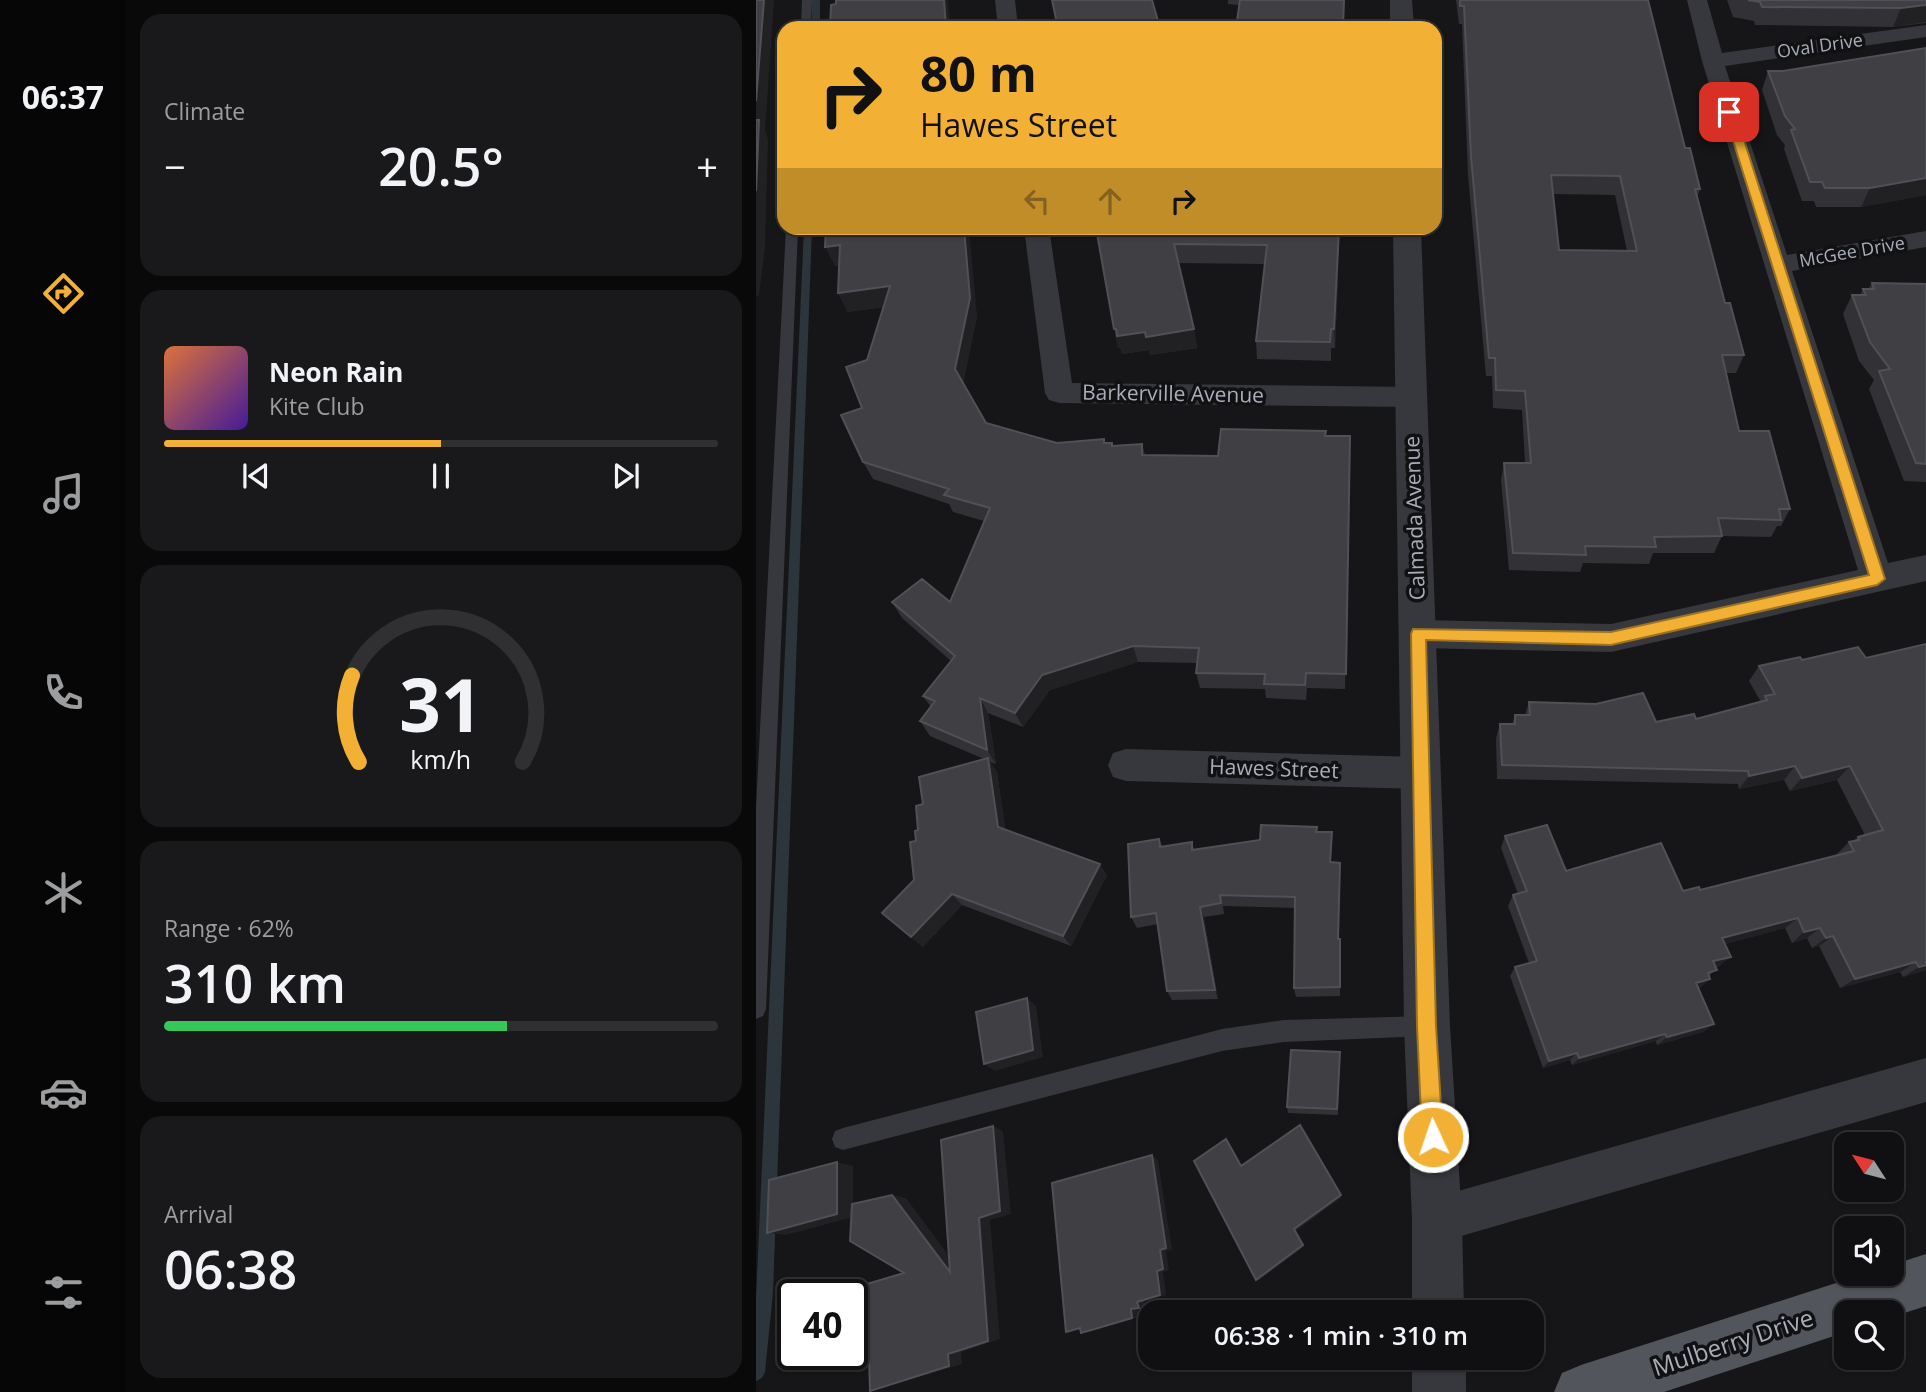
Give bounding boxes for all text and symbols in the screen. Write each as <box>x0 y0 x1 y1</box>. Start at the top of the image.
street label: Oval Drive <box>1775 27 1864 63</box>
text: 80 m <box>920 40 1037 106</box>
icon: right <box>805 49 896 140</box>
text: 06:37 <box>22 75 104 118</box>
pin <box>1699 82 1759 142</box>
icon: arrive <box>1710 93 1748 131</box>
text: Climate <box>164 95 245 127</box>
text: Hawes Street <box>920 103 1117 146</box>
text: 20.5° <box>378 130 504 201</box>
text: − <box>164 140 186 192</box>
text: + <box>696 140 718 192</box>
icon: left <box>1018 182 1056 220</box>
icon: ahead <box>1091 182 1129 220</box>
icon: right <box>1164 182 1202 220</box>
street label: McGee Drive <box>1797 230 1907 272</box>
icon: directions <box>39 269 88 318</box>
text: Neon Rain <box>269 354 403 390</box>
street label: Barkerville Avenue <box>1082 377 1264 409</box>
text: Kite Club <box>269 390 364 422</box>
street label: Calmada Avenue <box>1397 435 1431 601</box>
icon: previous <box>237 457 275 495</box>
icon: pause <box>422 457 460 495</box>
icon: next <box>607 457 645 495</box>
icon: music <box>39 469 88 518</box>
text: 31 <box>399 654 483 753</box>
icon: phone <box>39 668 88 717</box>
text: km/h <box>411 742 471 776</box>
street label: Hawes Street <box>1209 752 1339 784</box>
icon: climate <box>39 868 88 917</box>
text: Range · 62% <box>164 912 294 944</box>
text: 310 km <box>164 947 346 1018</box>
icon: car <box>39 1068 88 1117</box>
position arrow <box>1396 1100 1470 1174</box>
north arrow <box>1834 1132 1904 1202</box>
map controls <box>1834 1132 1904 1370</box>
text: Arrival <box>164 1198 233 1230</box>
button: sound <box>1834 1216 1904 1286</box>
text: 06:38 <box>164 1233 297 1304</box>
icon: filters <box>39 1268 88 1317</box>
speed limit sign: 40 <box>777 1279 868 1370</box>
street label: Mulberry Drive <box>1648 1300 1817 1383</box>
button: search <box>1834 1300 1904 1370</box>
text: 06:38 · 1 min · 310 m <box>1214 1317 1468 1353</box>

